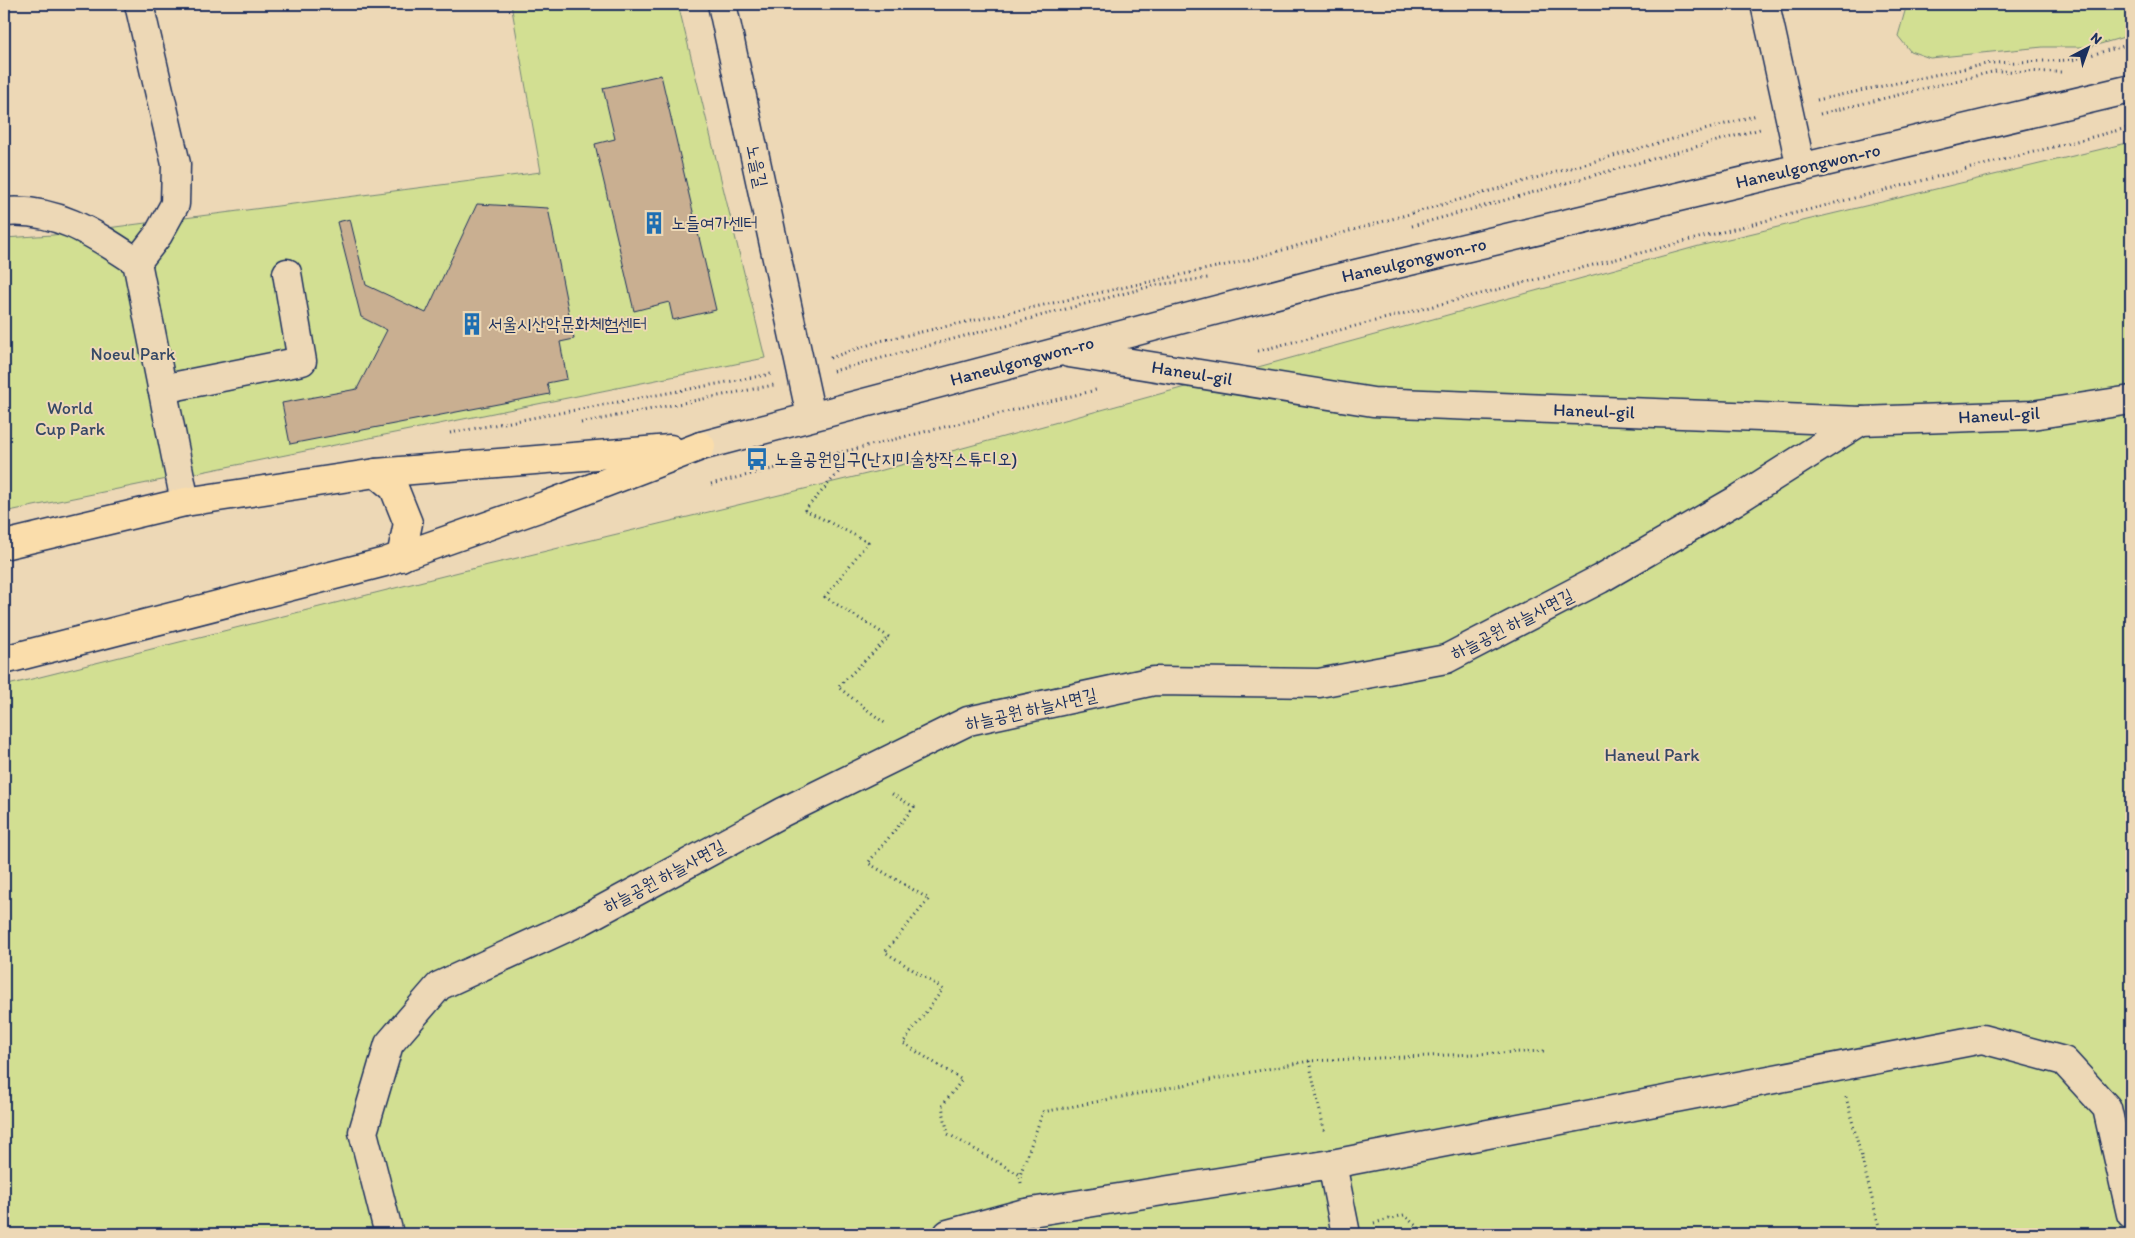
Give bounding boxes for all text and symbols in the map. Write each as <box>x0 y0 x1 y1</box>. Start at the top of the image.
north arrow <box>2062 22 2112 72</box>
text: N <box>2087 29 2105 48</box>
street label: Haneulgongwon-ro <box>1733 139 1883 193</box>
street label: 노을길 <box>742 142 772 190</box>
building icon: 노들여가센터 <box>641 210 667 236</box>
place label: 노들여가센터 <box>671 212 758 234</box>
street label: Haneulgongwon-ro <box>1339 233 1489 287</box>
building icon: 서울시산악문화체험센터 <box>459 311 485 337</box>
place label: 서울시산악문화체험센터 <box>488 313 647 335</box>
street label: Haneulgongwon-ro <box>948 331 1096 391</box>
park label: Noeul Park <box>91 343 176 365</box>
street label: Haneul-gil <box>1150 356 1234 390</box>
park label: World Cup Park <box>35 397 106 440</box>
street label: Haneul-gil <box>1553 399 1635 423</box>
street label: Haneul-gil <box>1958 402 2040 428</box>
bus stop icon: 노을공원입구(난지미술창작스튜디오) <box>744 446 770 472</box>
place label: 노을공원입구(난지미술창작스튜디오) <box>774 448 1018 470</box>
street label: 하늘공원 하늘사면길 <box>1447 583 1577 664</box>
street label: 하늘공원 하늘사면길 <box>963 683 1099 735</box>
park label: Haneul Park <box>1604 744 1700 766</box>
street label: 하늘공원 하늘사면길 <box>599 834 729 917</box>

